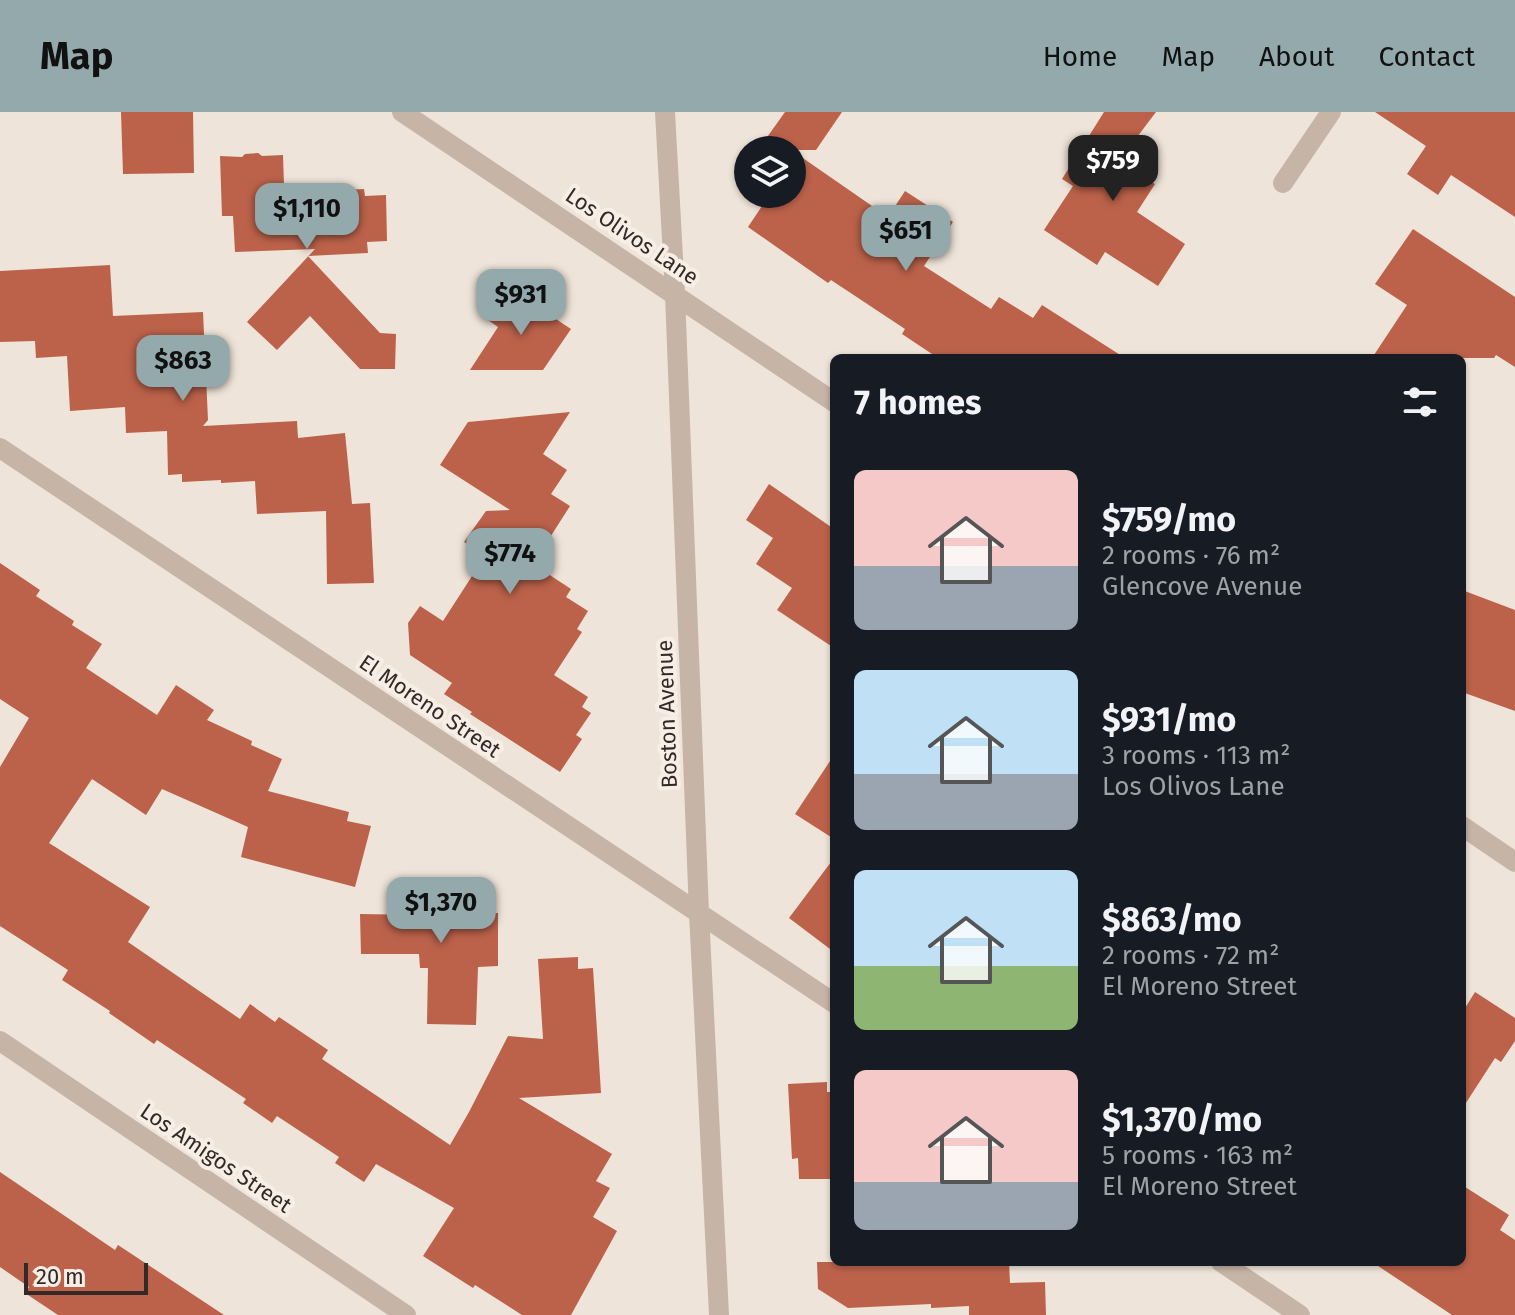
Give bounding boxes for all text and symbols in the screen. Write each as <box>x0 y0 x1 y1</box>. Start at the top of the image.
text: Map <box>40 33 113 79</box>
text: Home <box>1043 40 1117 73</box>
text: Map <box>1161 40 1215 73</box>
text: About <box>1259 40 1334 73</box>
text: Contact <box>1378 40 1475 73</box>
pin: $759 <box>1066 135 1160 203</box>
map controls <box>734 136 806 208</box>
button: layers <box>734 136 806 208</box>
text: $759 <box>1086 145 1140 176</box>
street label: Los Olivos Lane <box>560 182 704 290</box>
pin: $1,110 <box>242 183 372 251</box>
text: $1,110 <box>273 193 341 224</box>
pin: $651 <box>859 205 953 273</box>
text: $651 <box>879 215 933 246</box>
pin: $931 <box>474 269 568 337</box>
text: $931 <box>495 279 547 310</box>
pin: $863 <box>136 335 230 403</box>
text: $863 <box>154 345 212 376</box>
icon: filters <box>1398 380 1442 424</box>
text: 7 homes <box>854 382 981 423</box>
text: $759/mo <box>1102 499 1236 540</box>
icon: home <box>918 502 1014 598</box>
pin: $774 <box>463 528 557 596</box>
text: $774 <box>484 538 536 569</box>
text: 2 rooms · 76 m² <box>1102 540 1280 571</box>
text: Glencove Avenue <box>1102 571 1302 602</box>
street label: Boston Avenue <box>651 639 683 789</box>
street label: El Moreno Street <box>354 649 506 763</box>
text: $931/mo <box>1102 699 1236 740</box>
icon: home <box>918 702 1014 798</box>
text: 3 rooms · 113 m² <box>1102 740 1291 771</box>
text: Los Olivos Lane <box>1102 771 1285 802</box>
pin: $1,370 <box>376 877 506 945</box>
text: $1,370 <box>405 887 477 918</box>
text: $863/mo <box>1102 899 1242 940</box>
icon: home <box>918 902 1014 998</box>
text: 2 rooms · 72 m² <box>1102 940 1279 971</box>
text: El Moreno Street <box>1102 971 1297 1002</box>
street label: Los Amigos Street <box>135 1097 297 1219</box>
text: $1,370/mo <box>1102 1099 1262 1140</box>
icon: home <box>918 1102 1014 1198</box>
text: 5 rooms · 163 m² <box>1102 1140 1293 1171</box>
text: El Moreno Street <box>1102 1171 1297 1202</box>
scale bar <box>24 1259 148 1295</box>
text: 20 m <box>36 1263 84 1290</box>

